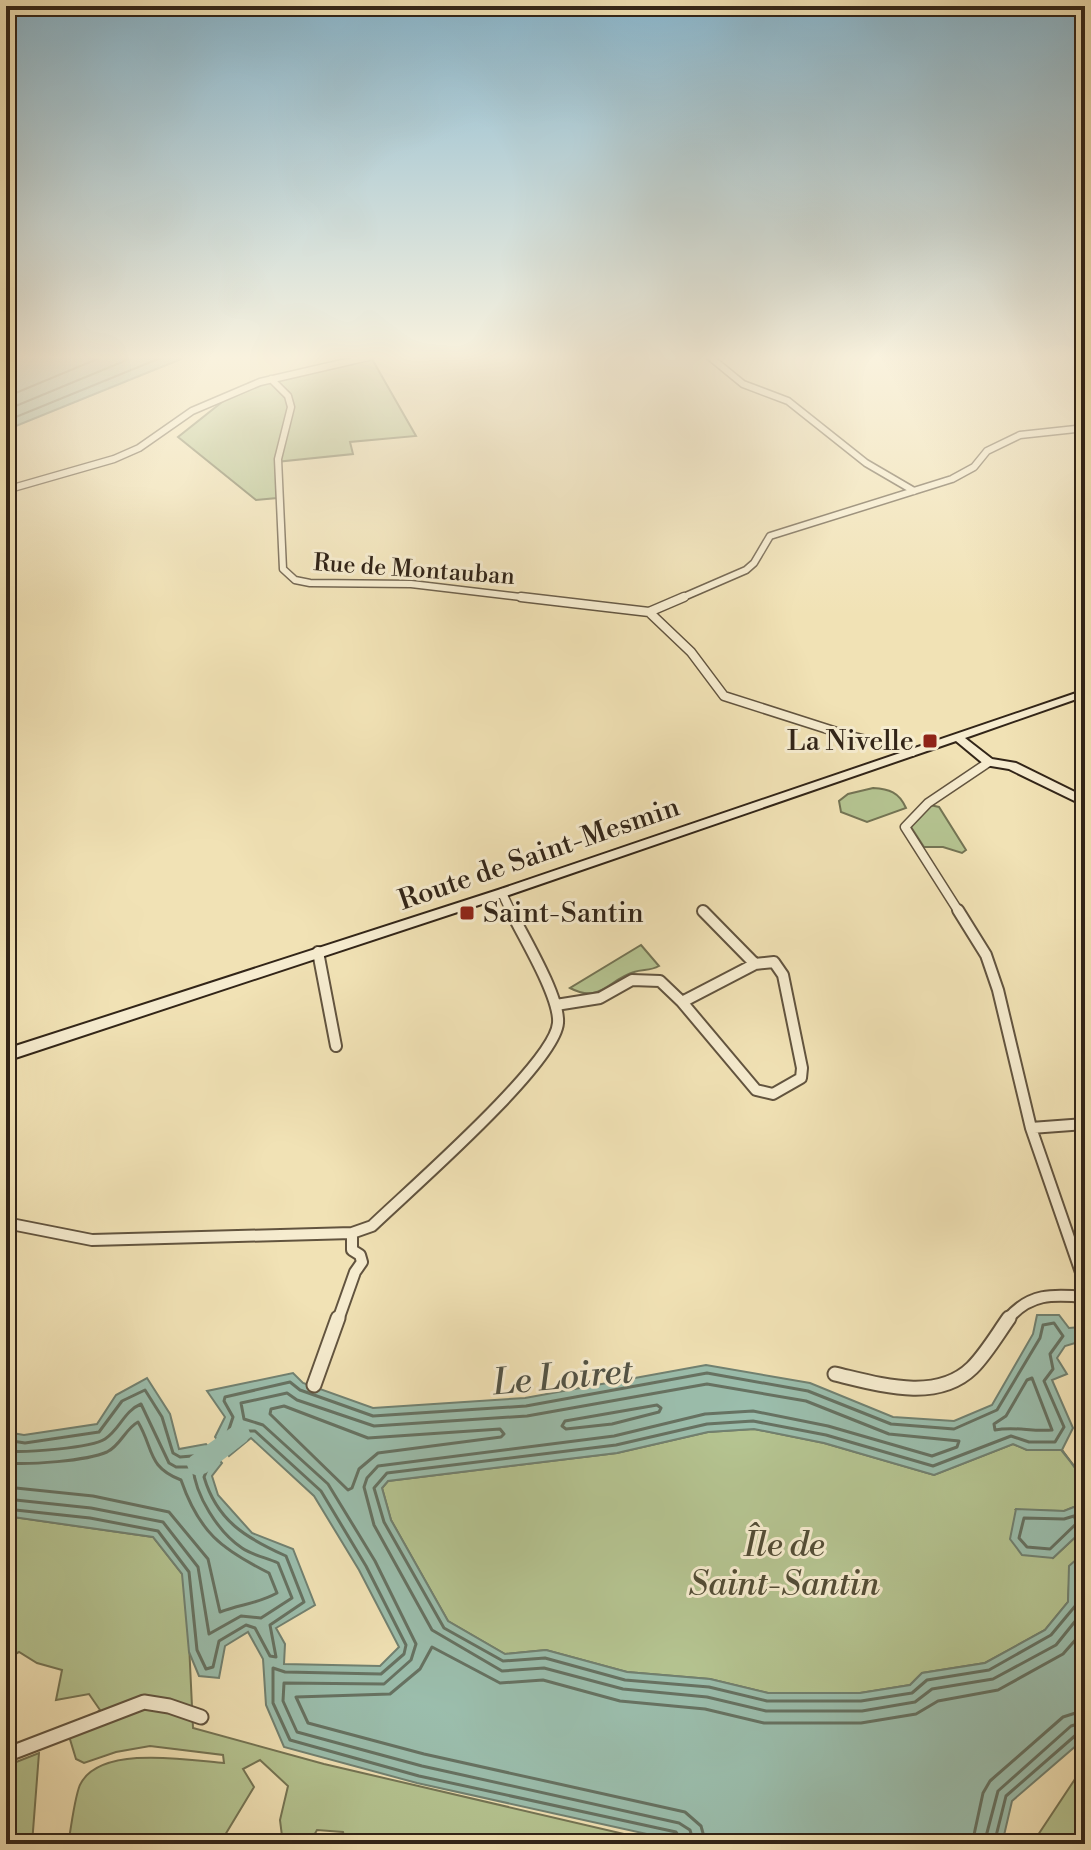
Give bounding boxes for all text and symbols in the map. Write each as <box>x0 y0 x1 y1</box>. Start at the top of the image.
street label: Rue de Montauban <box>312 548 516 592</box>
place label: La Nivelle <box>787 724 914 759</box>
marker: La Nivelle <box>921 732 939 750</box>
street label: Route de Saint-Mesmin <box>394 789 684 919</box>
place label: Saint-Santin <box>483 896 644 931</box>
marker: Saint-Santin <box>458 904 476 922</box>
water label: Le Loiret <box>490 1349 636 1407</box>
park label: Île de Saint-Santin <box>689 1522 880 1606</box>

